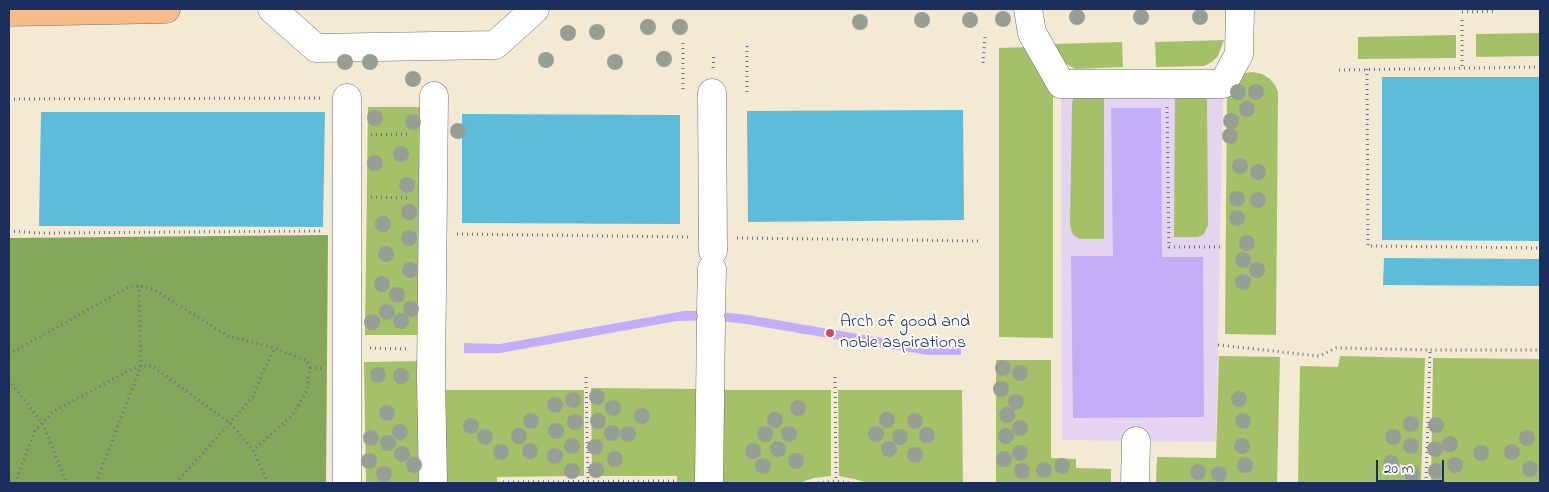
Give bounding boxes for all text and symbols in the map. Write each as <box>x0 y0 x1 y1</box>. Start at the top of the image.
place label: Arch of good and noble aspirations <box>840 312 970 354</box>
marker: Arch of good and noble aspirations <box>824 327 836 339</box>
scale bar <box>1379 450 1446 482</box>
text: 20 m <box>1384 458 1413 480</box>

